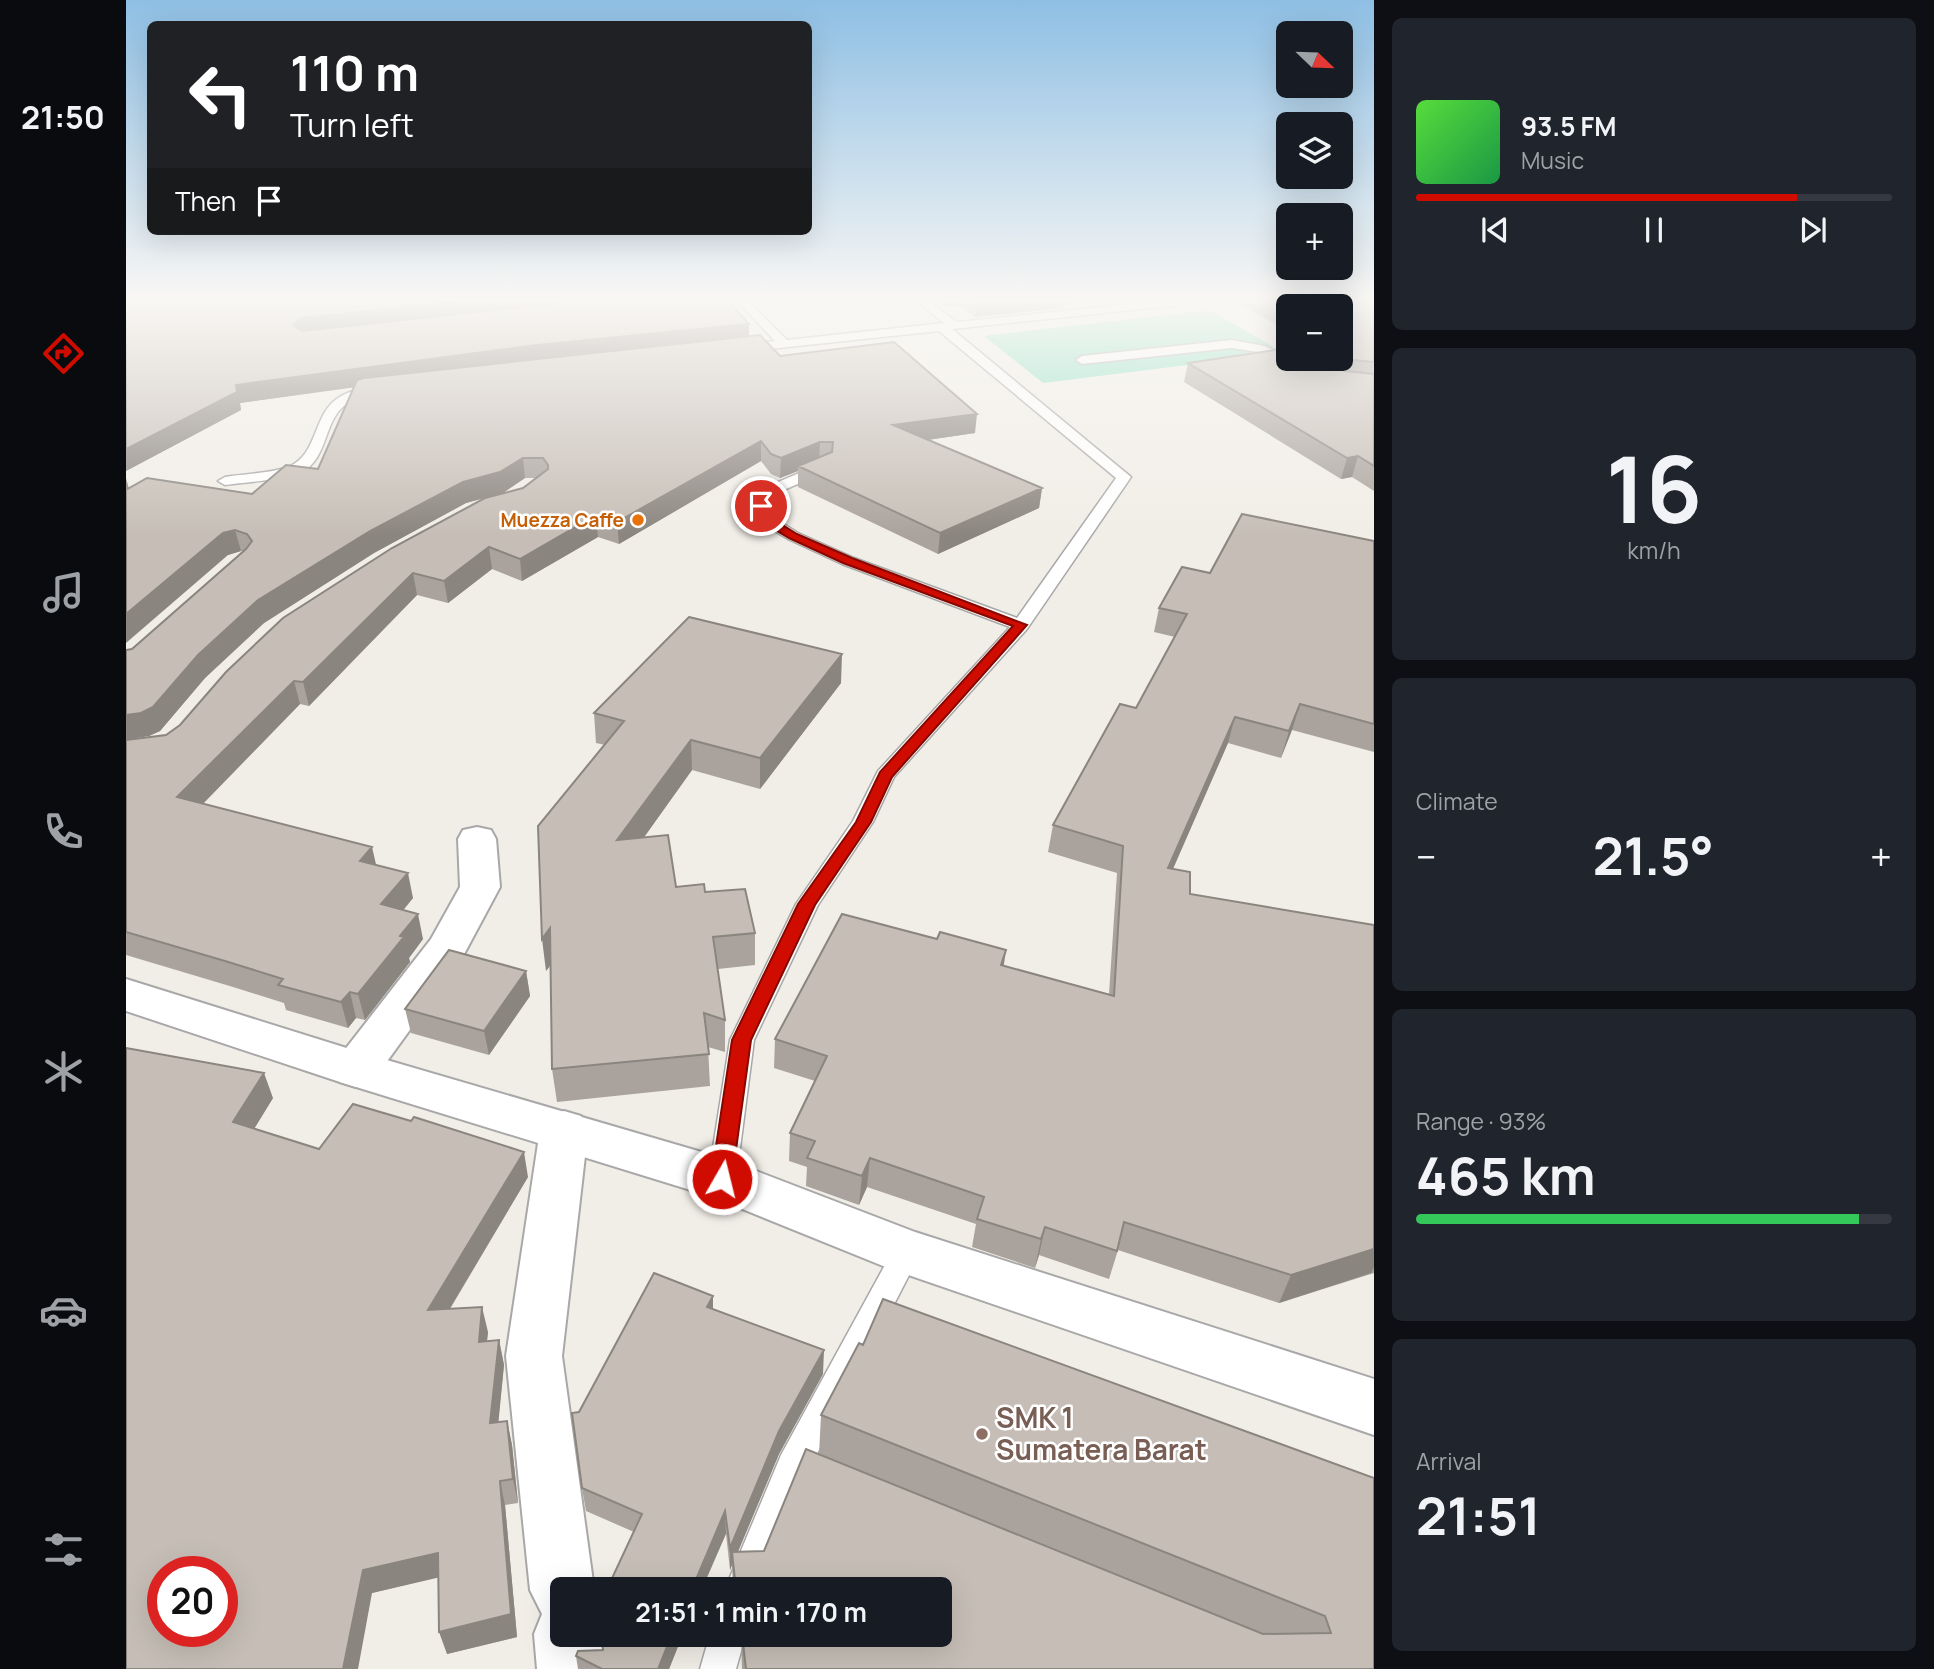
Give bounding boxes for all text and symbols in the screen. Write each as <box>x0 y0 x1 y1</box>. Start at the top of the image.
north arrow <box>1276 21 1353 98</box>
map controls <box>1276 21 1353 371</box>
text: 110 m <box>290 39 419 106</box>
icon: left <box>175 49 266 140</box>
text: 21:50 <box>21 95 105 139</box>
text: Turn left <box>290 103 414 147</box>
text: 93.5 FM <box>1521 108 1616 144</box>
button: layers <box>1276 112 1353 189</box>
text: Music <box>1521 144 1584 176</box>
icon: arrive <box>250 182 288 220</box>
text: Then <box>175 183 236 219</box>
button: + <box>1276 203 1353 280</box>
icon: previous <box>1476 211 1514 249</box>
icon: pause <box>1635 211 1673 249</box>
icon: next <box>1794 211 1832 249</box>
button: − <box>1276 294 1353 371</box>
icon: directions <box>39 329 88 378</box>
text: 16 <box>1606 426 1702 550</box>
pin <box>731 476 791 536</box>
icon: arrive <box>742 487 780 525</box>
place label: Muezza Caffe <box>500 507 624 533</box>
marker: Muezza Caffe <box>630 512 646 528</box>
text: km/h <box>1627 534 1681 566</box>
icon: music <box>39 568 88 617</box>
text: Climate <box>1416 785 1498 817</box>
icon: phone <box>39 807 88 856</box>
text: 21.5° <box>1593 820 1714 891</box>
text: − <box>1416 830 1437 882</box>
text: + <box>1870 830 1892 882</box>
icon: climate <box>39 1047 88 1096</box>
text: Range · 93% <box>1416 1105 1546 1137</box>
text: 465 km <box>1416 1140 1596 1211</box>
position arrow <box>685 1142 759 1216</box>
icon: car <box>39 1286 88 1335</box>
place label: SMK 1 Sumatera Barat <box>996 1398 1207 1468</box>
marker: SMK 1 Sumatera Barat <box>974 1426 990 1442</box>
text: Arrival <box>1416 1445 1482 1477</box>
text: 21:51 <box>1416 1480 1541 1551</box>
icon: filters <box>39 1525 88 1574</box>
speed limit sign: 20 <box>147 1556 238 1647</box>
text: 21:51 · 1 min · 170 m <box>635 1594 867 1630</box>

